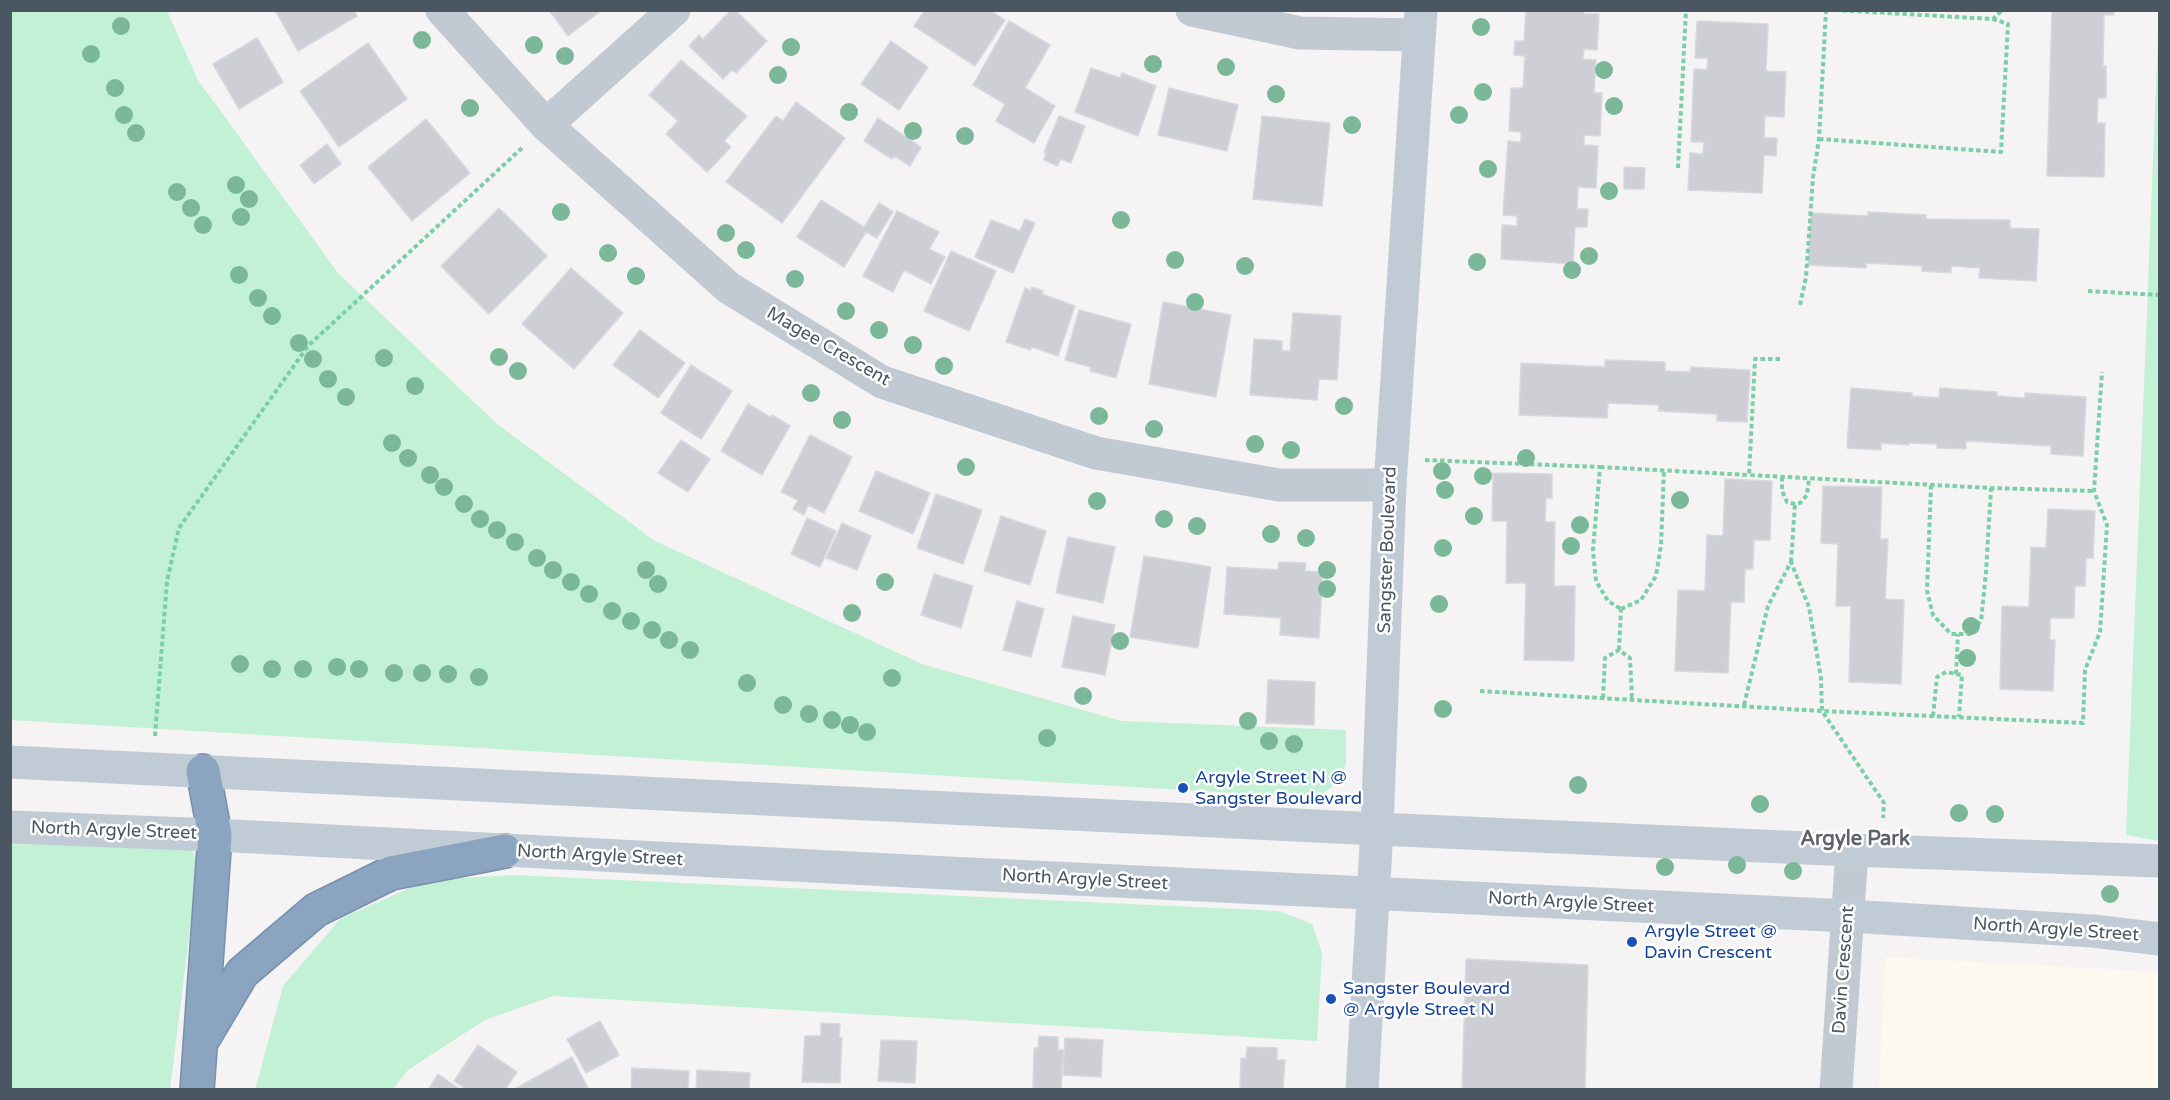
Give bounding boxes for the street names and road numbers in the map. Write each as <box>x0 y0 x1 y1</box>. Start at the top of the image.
street label: Magee Crescent <box>762 303 894 391</box>
street label: Sangster Boulevard <box>1374 466 1402 634</box>
street label: North Argyle Street <box>31 817 197 845</box>
street label: North Argyle Street <box>516 841 684 871</box>
street label: North Argyle Street <box>1001 865 1169 895</box>
street label: North Argyle Street <box>1487 888 1655 918</box>
street label: Davin Crescent <box>1829 905 1859 1035</box>
street label: North Argyle Street <box>1972 913 2140 947</box>

